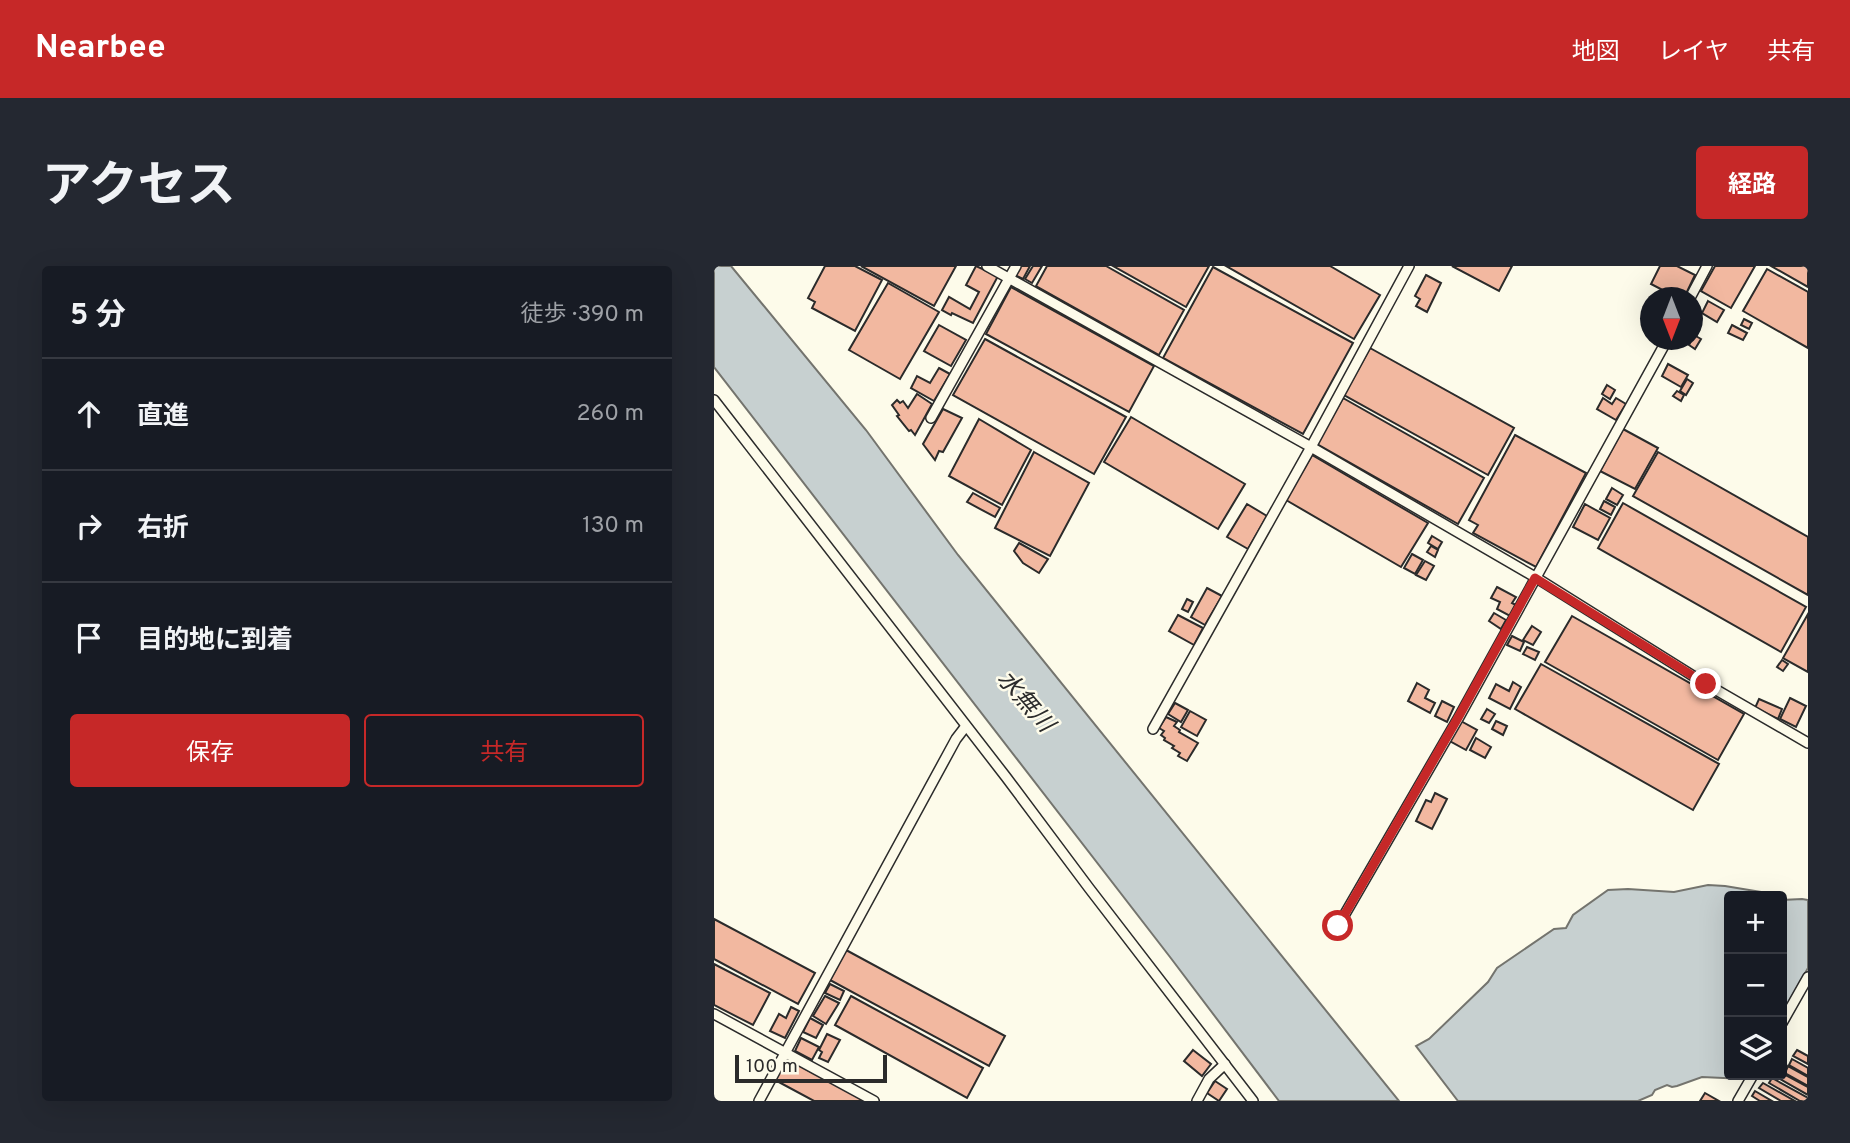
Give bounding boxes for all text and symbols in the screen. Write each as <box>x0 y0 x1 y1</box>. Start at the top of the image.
text: Nearbee <box>35 28 166 70</box>
text: 地図 <box>1572 38 1620 68</box>
text: レイヤ <box>1658 38 1729 68</box>
text: 共有 <box>1767 38 1815 68</box>
button: 経路 <box>1696 146 1808 219</box>
text: アクセス <box>42 158 236 220</box>
north arrow <box>1640 287 1703 350</box>
text: 5 分 <box>70 298 126 335</box>
text: 徒歩 · 390 m <box>521 301 644 330</box>
icon: ahead <box>70 395 108 433</box>
text: 260 m <box>577 400 644 429</box>
text: 直進 <box>137 401 189 434</box>
icon: right <box>70 507 108 545</box>
text: 130 m <box>582 512 644 541</box>
text: 右折 <box>137 513 189 546</box>
icon: arrive <box>70 619 108 657</box>
text: 目的地に到着 <box>137 625 293 658</box>
water label: 水無川 <box>990 665 1061 742</box>
route end <box>1690 668 1721 699</box>
button: 保存 <box>70 714 350 787</box>
button: 共有 <box>364 714 644 787</box>
map controls <box>1724 891 1787 1080</box>
button: + <box>1724 891 1787 954</box>
route start <box>1322 910 1353 941</box>
button: − <box>1724 954 1787 1017</box>
button: layers <box>1724 1017 1787 1080</box>
scale bar <box>735 1052 887 1084</box>
text: 100 m <box>746 1055 798 1079</box>

